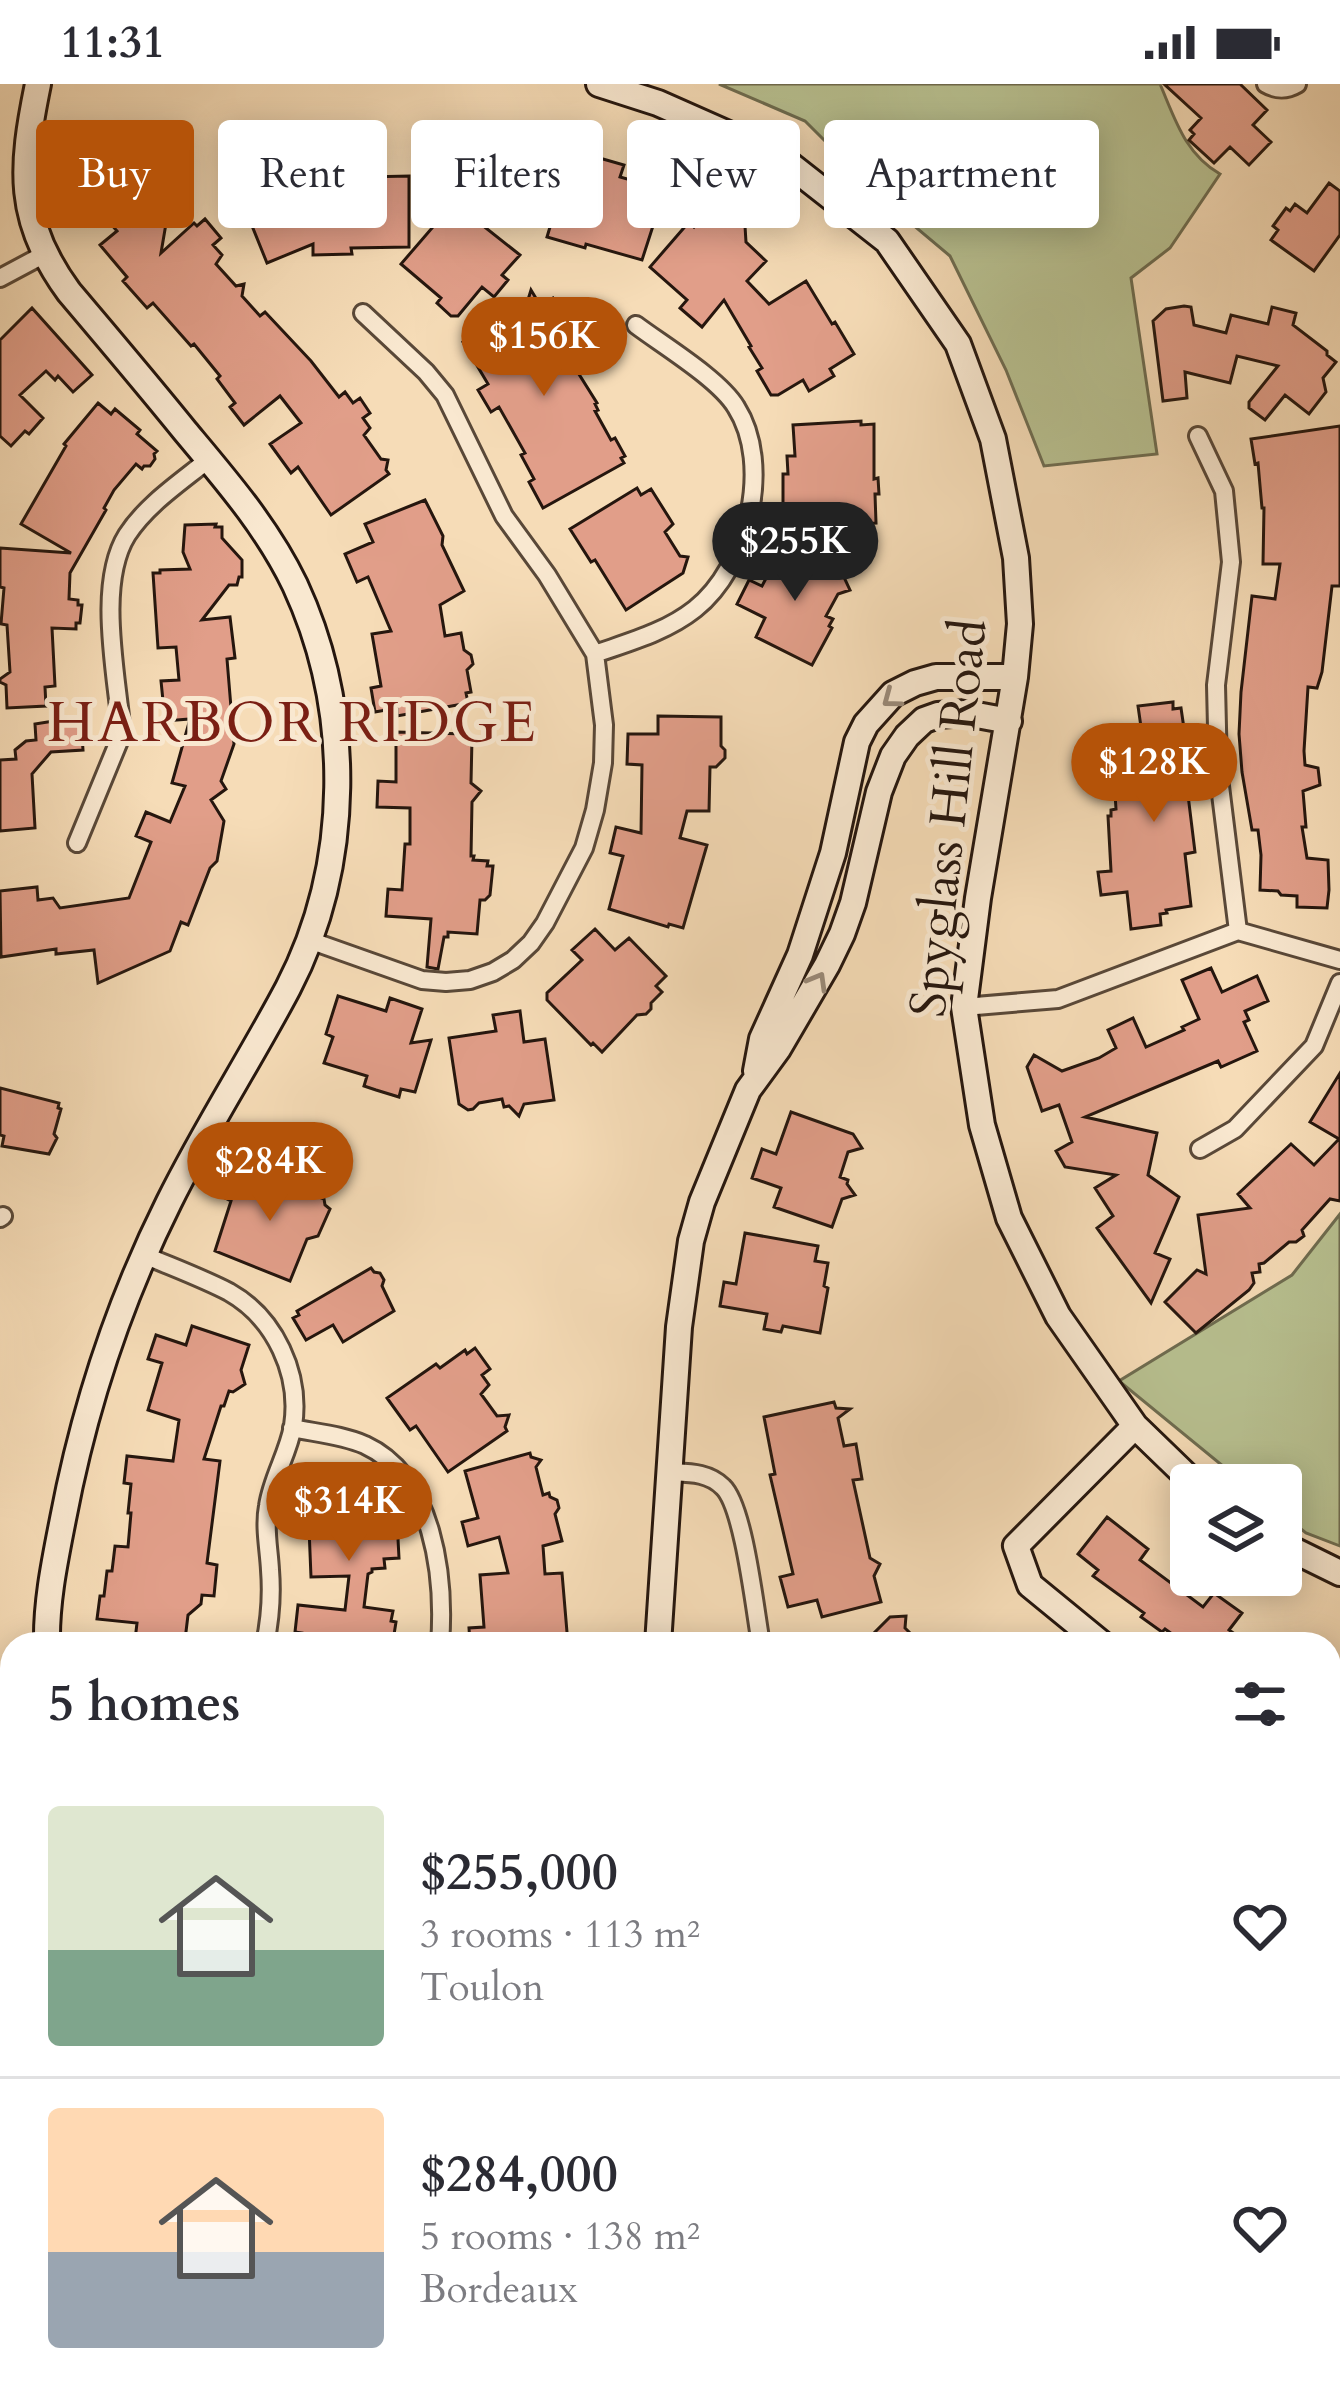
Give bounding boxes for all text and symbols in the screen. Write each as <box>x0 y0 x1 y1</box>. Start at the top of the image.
text: 11:31 <box>60 12 165 73</box>
chip: Buy <box>36 120 194 228</box>
chip: Rent <box>218 120 387 228</box>
chip: Filters <box>411 120 603 228</box>
chip: New <box>627 120 800 228</box>
chip: Apartment <box>824 120 1099 228</box>
pin: $156K <box>460 297 628 399</box>
text: $156K <box>488 309 600 362</box>
pin: $255K <box>711 502 879 604</box>
text: $255K <box>739 514 851 567</box>
street label: Spyglass Hill Road <box>893 616 1005 1020</box>
district label: HARBOR RIDGE <box>47 685 539 762</box>
one-way arrow <box>882 685 904 707</box>
pin: $128K <box>1070 723 1238 825</box>
text: $128K <box>1098 735 1210 788</box>
one-way arrow <box>804 972 827 993</box>
pin: $284K <box>186 1122 354 1224</box>
text: $284K <box>214 1134 326 1187</box>
pin: $314K <box>265 1462 433 1564</box>
map controls <box>1170 1464 1302 1596</box>
button: layers <box>1170 1464 1302 1596</box>
text: $314K <box>293 1474 405 1527</box>
text: 5 homes <box>48 1669 240 1739</box>
icon: filters <box>1227 1671 1293 1737</box>
text: $255,000 <box>420 1838 618 1908</box>
icon: home <box>144 1854 288 1998</box>
icon: heart <box>1227 1893 1293 1959</box>
text: 3 rooms · 113 m² <box>420 1908 700 1961</box>
text: Toulon <box>420 1961 544 2014</box>
text: $284,000 <box>420 2140 618 2210</box>
icon: home <box>144 2156 288 2300</box>
icon: heart <box>1227 2195 1293 2261</box>
text: 5 rooms · 138 m² <box>420 2210 700 2263</box>
text: Bordeaux <box>420 2263 578 2316</box>

